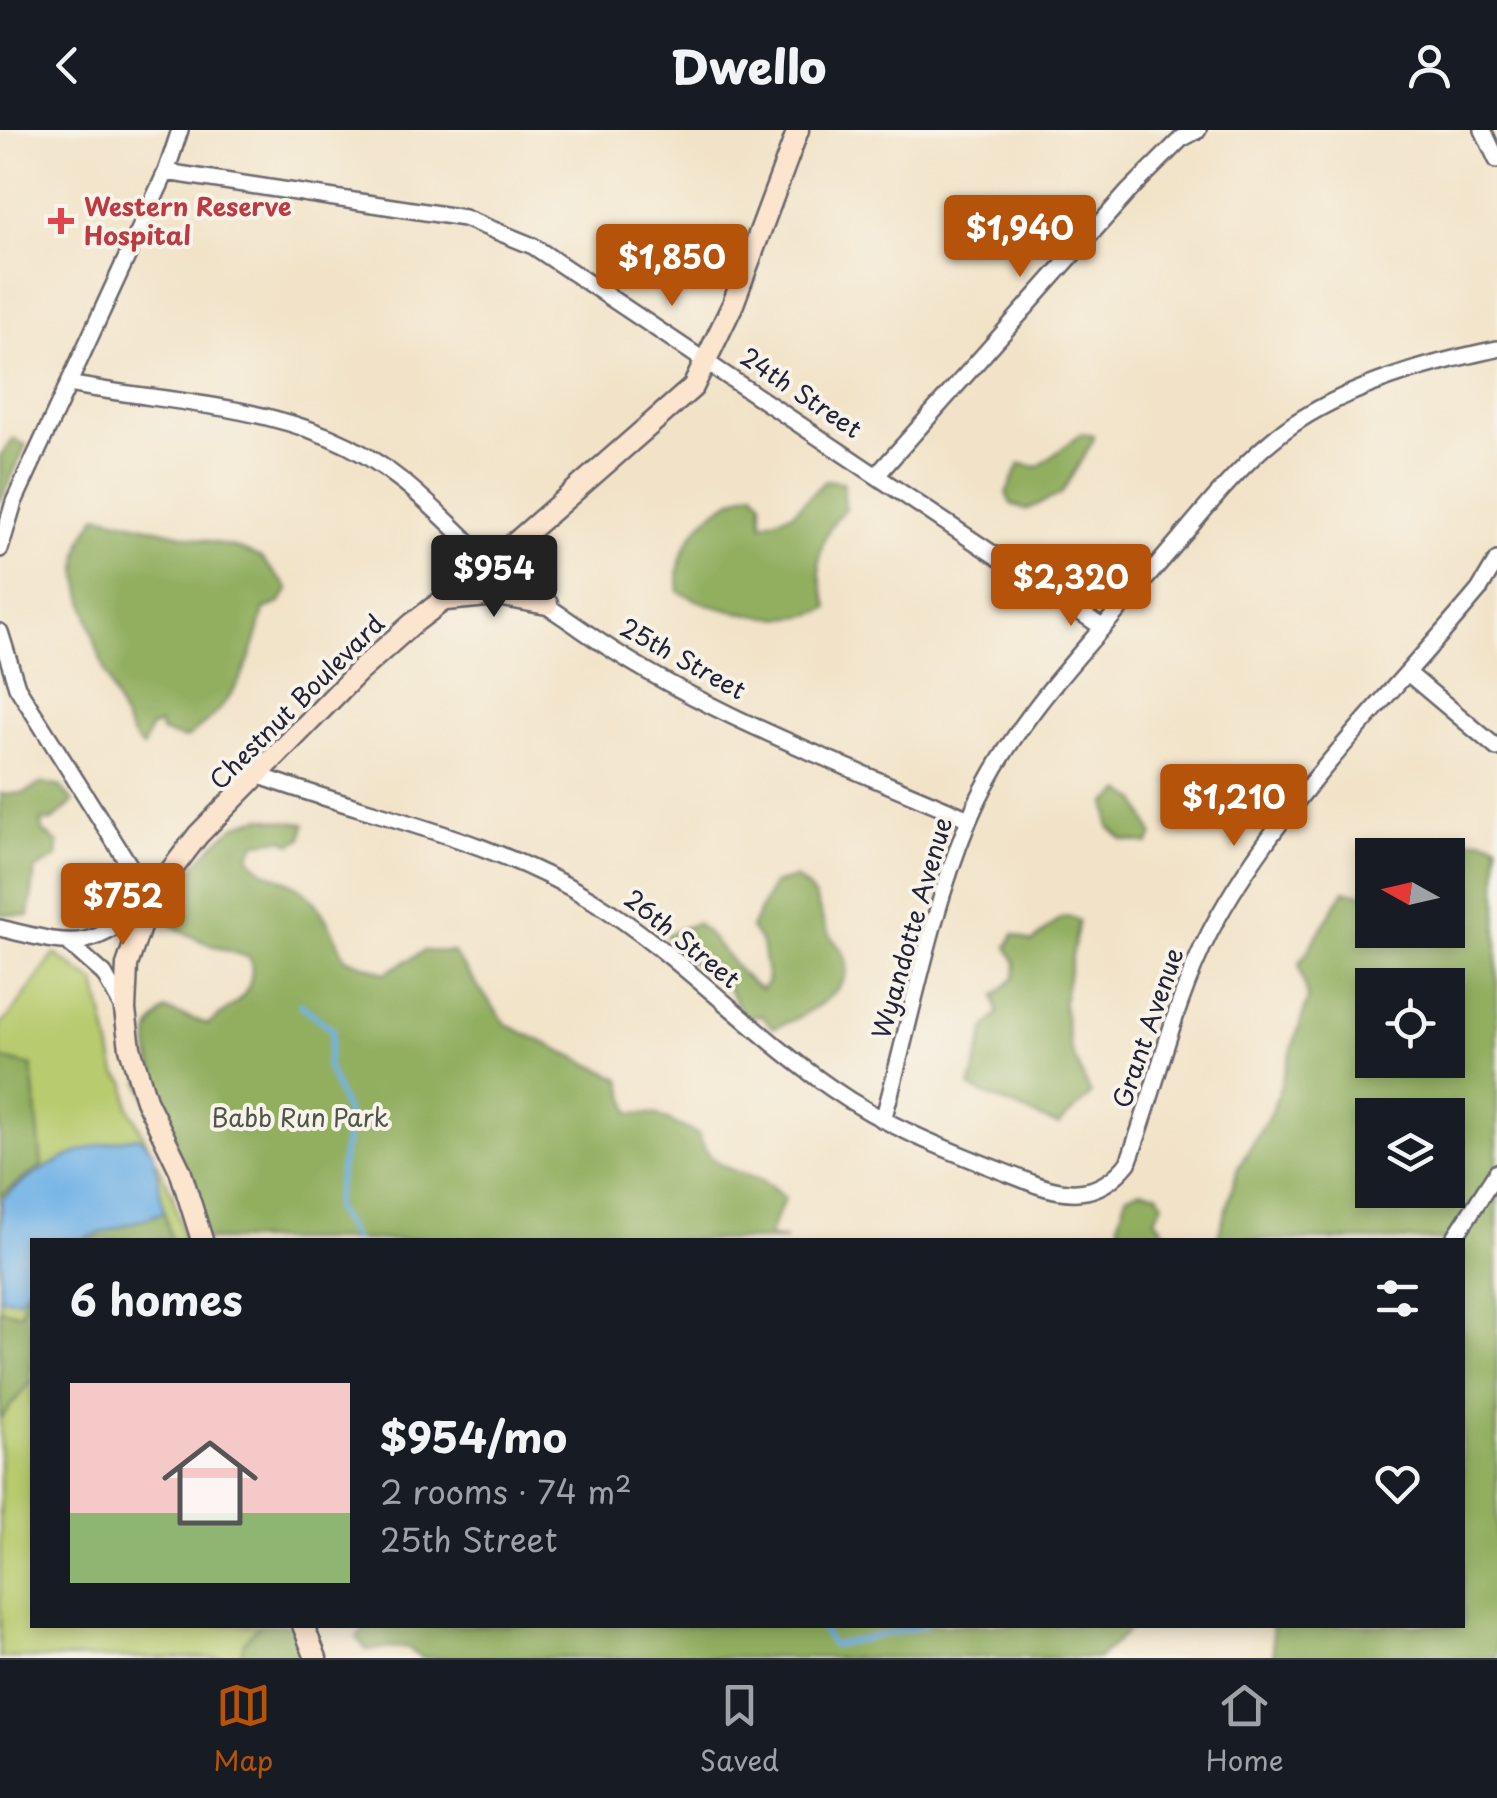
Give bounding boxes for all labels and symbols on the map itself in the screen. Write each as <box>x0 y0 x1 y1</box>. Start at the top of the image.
place label: Western Reserve Hospital <box>84 187 292 254</box>
pin: $1,940 <box>939 195 1101 280</box>
marker: Western Reserve Hospital <box>48 208 74 234</box>
pin: $1,850 <box>591 224 753 309</box>
street label: 24th Street <box>733 337 870 447</box>
pin: $954 <box>435 535 553 620</box>
pin: $2,320 <box>990 544 1152 629</box>
street label: Chestnut Boulevard <box>200 605 393 798</box>
street label: 25th Street <box>614 608 753 708</box>
pin: $1,210 <box>1153 764 1315 849</box>
street label: Wyandotte Avenue <box>861 812 961 1043</box>
north arrow <box>1355 838 1465 948</box>
pin: $752 <box>64 863 182 948</box>
street label: 26th Street <box>617 880 749 997</box>
street label: Grant Avenue <box>1102 942 1192 1113</box>
park label: Babb Run Park <box>211 1098 389 1136</box>

